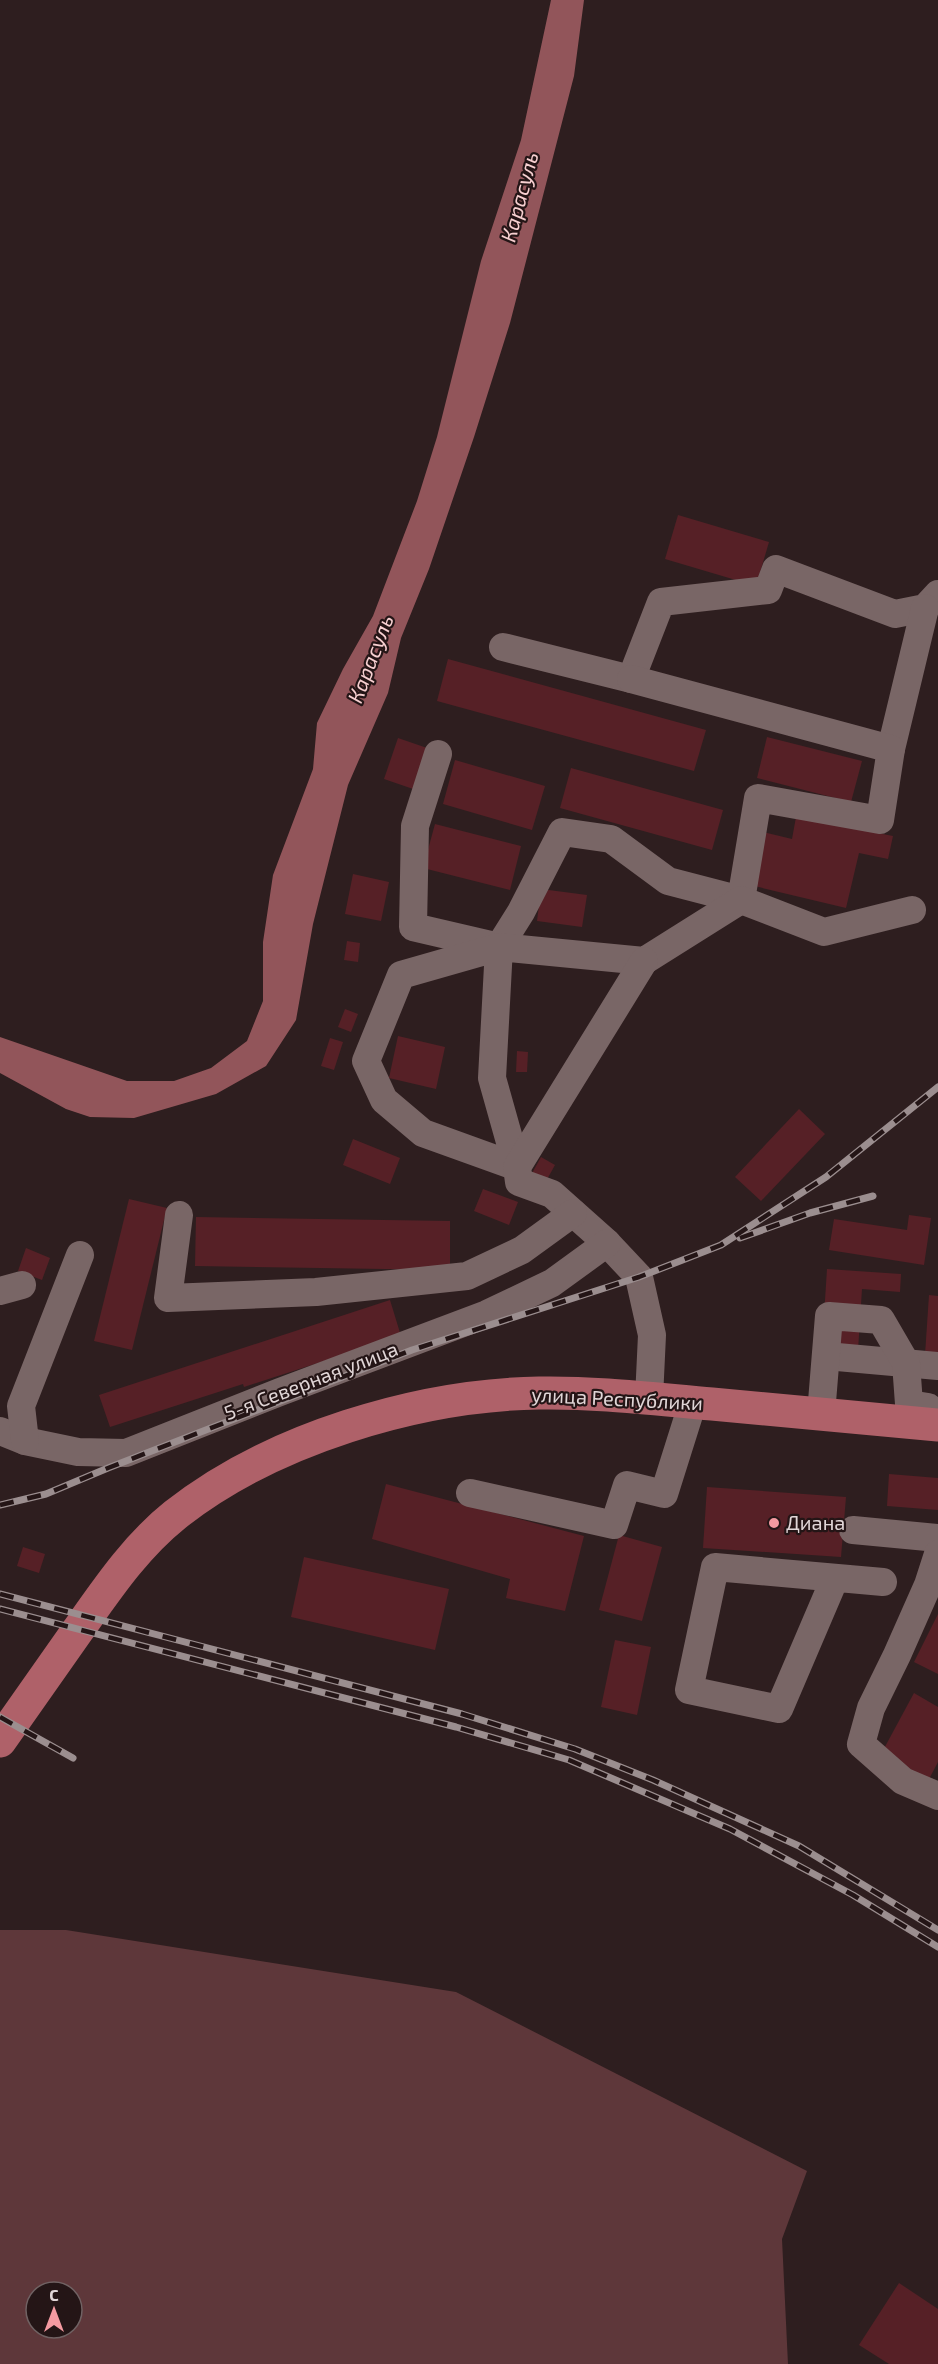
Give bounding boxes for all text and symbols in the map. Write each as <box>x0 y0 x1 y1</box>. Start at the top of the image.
water label: Карасуль <box>495 149 543 244</box>
water label: Карасуль <box>341 611 398 706</box>
street label: 5-я Северная улица <box>220 1336 401 1425</box>
street label: улица Республики <box>531 1382 703 1415</box>
place label: Диана <box>786 1510 845 1534</box>
marker: Диана <box>767 1516 781 1530</box>
north arrow <box>24 2280 84 2340</box>
text: С <box>49 2285 59 2304</box>

